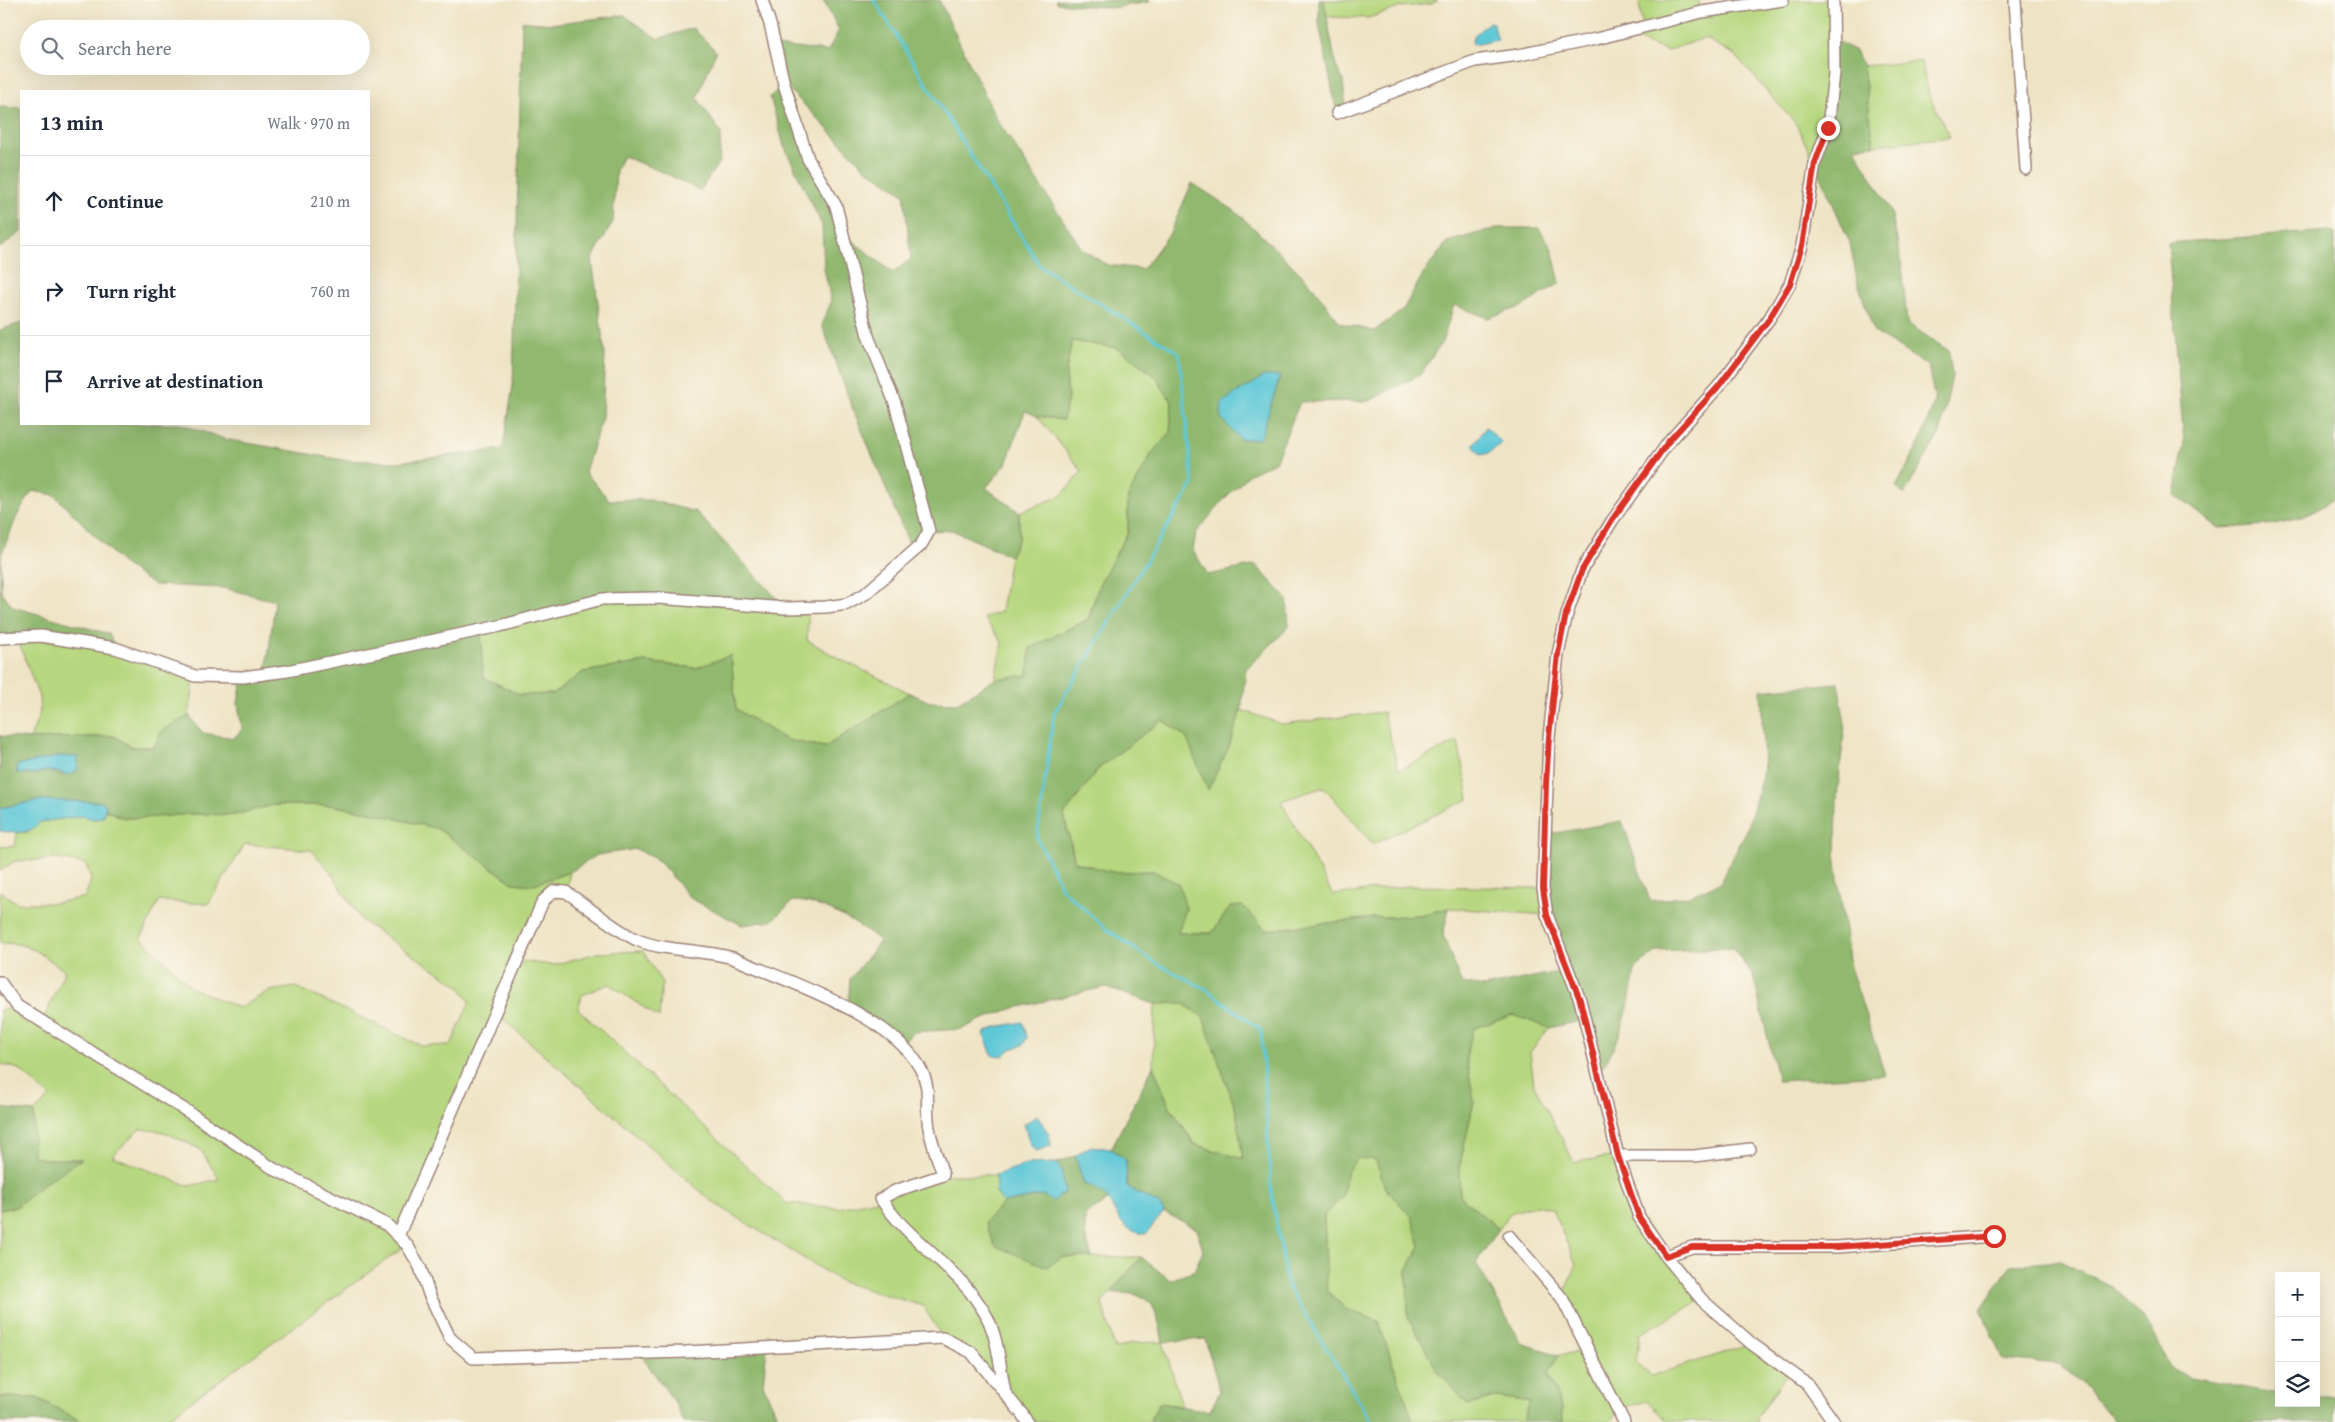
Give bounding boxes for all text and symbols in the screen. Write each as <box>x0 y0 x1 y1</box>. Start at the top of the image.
search box <box>20 20 370 75</box>
icon: search <box>38 34 66 62</box>
text: Search here <box>78 34 172 62</box>
text: 13 min <box>40 107 103 138</box>
text: Walk · 970 m <box>267 111 350 135</box>
route end <box>1817 117 1840 140</box>
icon: ahead <box>40 187 68 215</box>
text: Continue <box>87 187 164 215</box>
text: 210 m <box>310 189 350 213</box>
icon: right <box>40 277 68 305</box>
text: Turn right <box>87 277 176 305</box>
text: 760 m <box>310 279 350 303</box>
icon: arrive <box>40 367 68 395</box>
text: Arrive at destination <box>87 367 263 395</box>
route start <box>1983 1225 2006 1248</box>
map controls <box>2275 1272 2320 1407</box>
button: + <box>2275 1272 2320 1317</box>
button: − <box>2275 1317 2320 1362</box>
button: layers <box>2275 1362 2320 1407</box>

